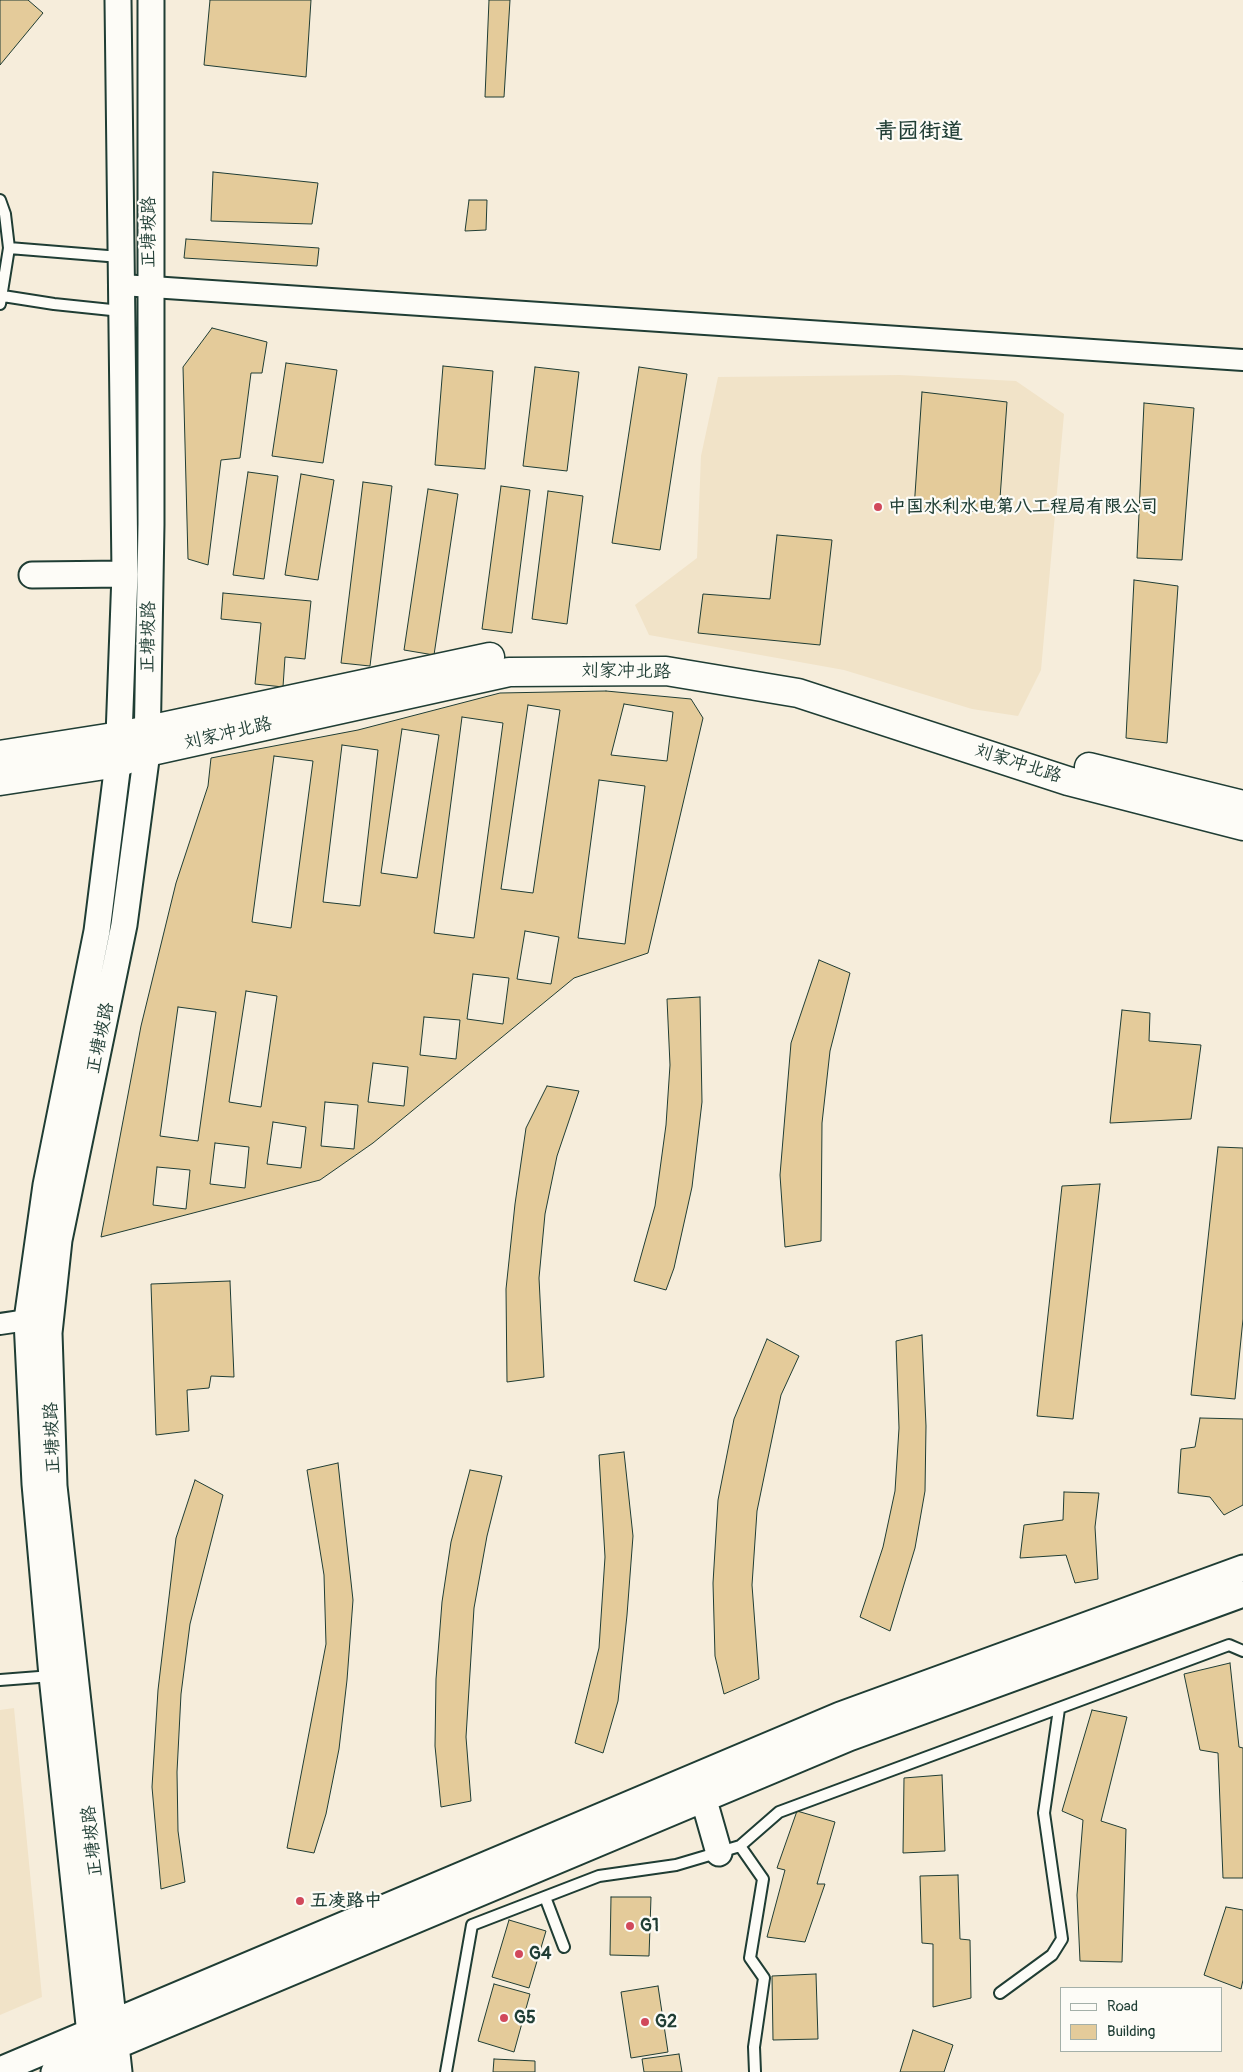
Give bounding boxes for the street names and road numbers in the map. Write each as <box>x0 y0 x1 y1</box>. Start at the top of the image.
street label: 正塘坡路 <box>138 196 160 268</box>
street label: 正塘坡路 <box>138 601 160 673</box>
street label: 刘家冲北路 <box>581 660 671 684</box>
street label: 刘家冲北路 <box>182 713 274 755</box>
street label: 刘家冲北路 <box>972 740 1064 788</box>
street label: 正塘坡路 <box>83 1001 119 1075</box>
street label: 正塘坡路 <box>41 1402 65 1474</box>
street label: 正塘坡路 <box>78 1804 108 1878</box>

